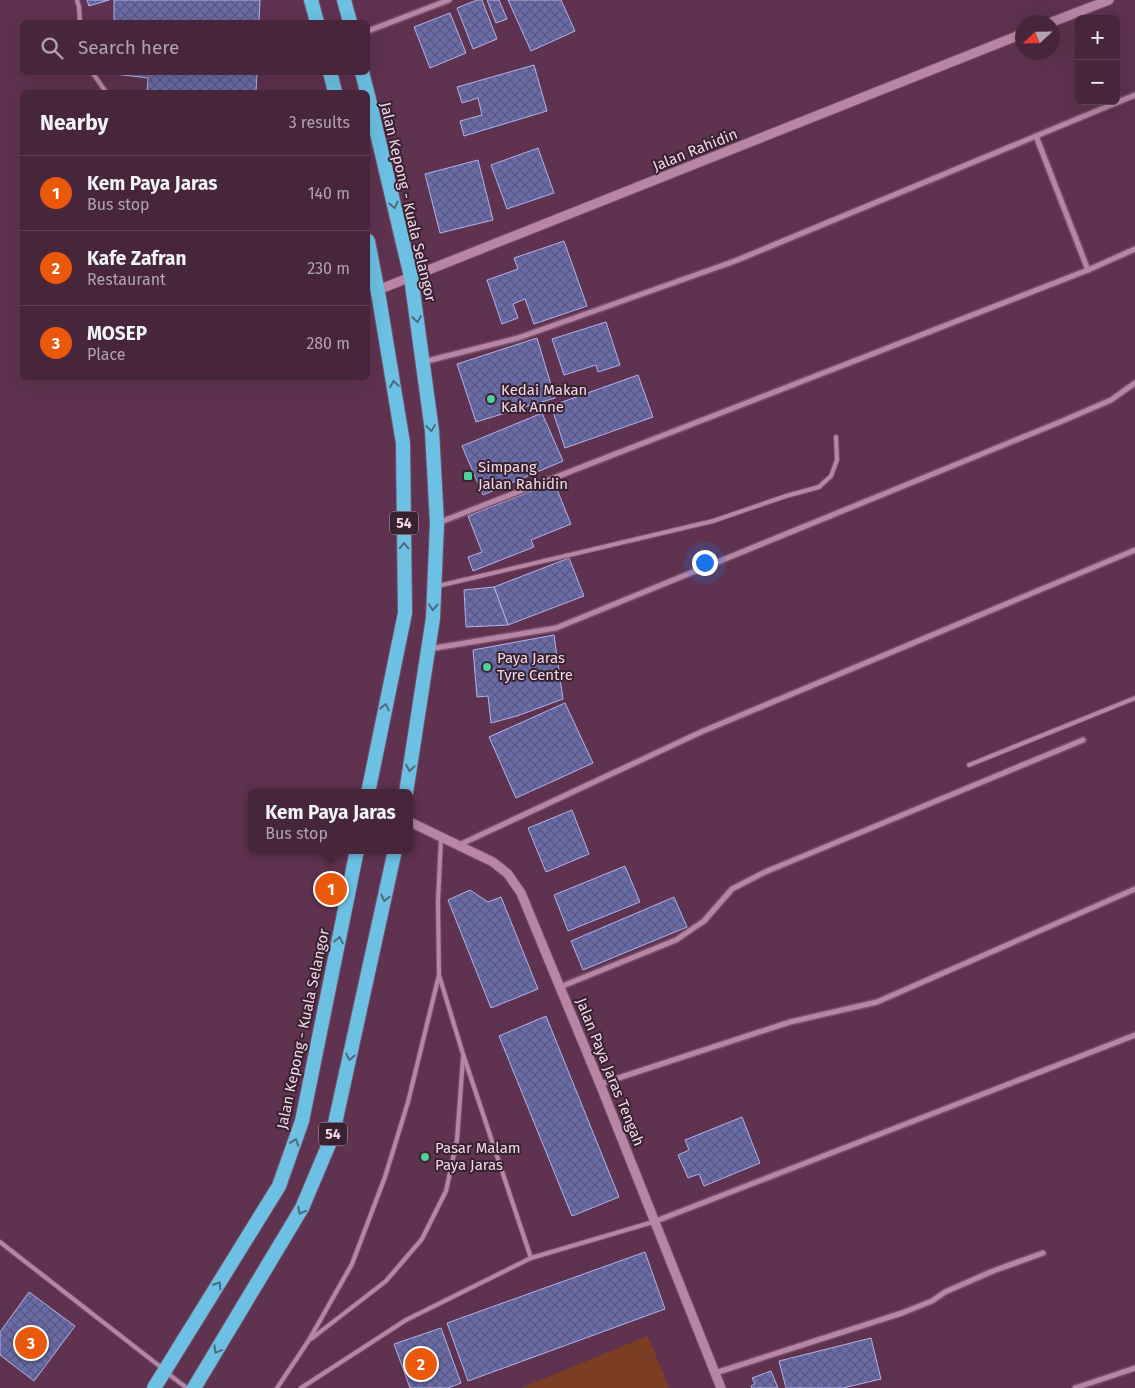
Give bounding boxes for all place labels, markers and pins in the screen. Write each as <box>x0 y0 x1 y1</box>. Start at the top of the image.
place label: Kedai Makan Kak Anne <box>501 381 587 416</box>
marker: Kedai Makan Kak Anne <box>485 393 497 405</box>
place label: Simpang Jalan Rahidin <box>478 458 568 493</box>
marker: Simpang Jalan Rahidin <box>462 470 474 482</box>
place label: Paya Jaras Tyre Centre <box>497 649 573 684</box>
marker: Paya Jaras Tyre Centre <box>481 661 493 673</box>
pin: 1 <box>315 870 347 908</box>
place label: Pasar Malam Paya Jaras <box>435 1139 521 1174</box>
marker: Pasar Malam Paya Jaras <box>419 1151 431 1163</box>
pin: 3 <box>15 1324 47 1362</box>
pin: 2 <box>405 1345 437 1383</box>

